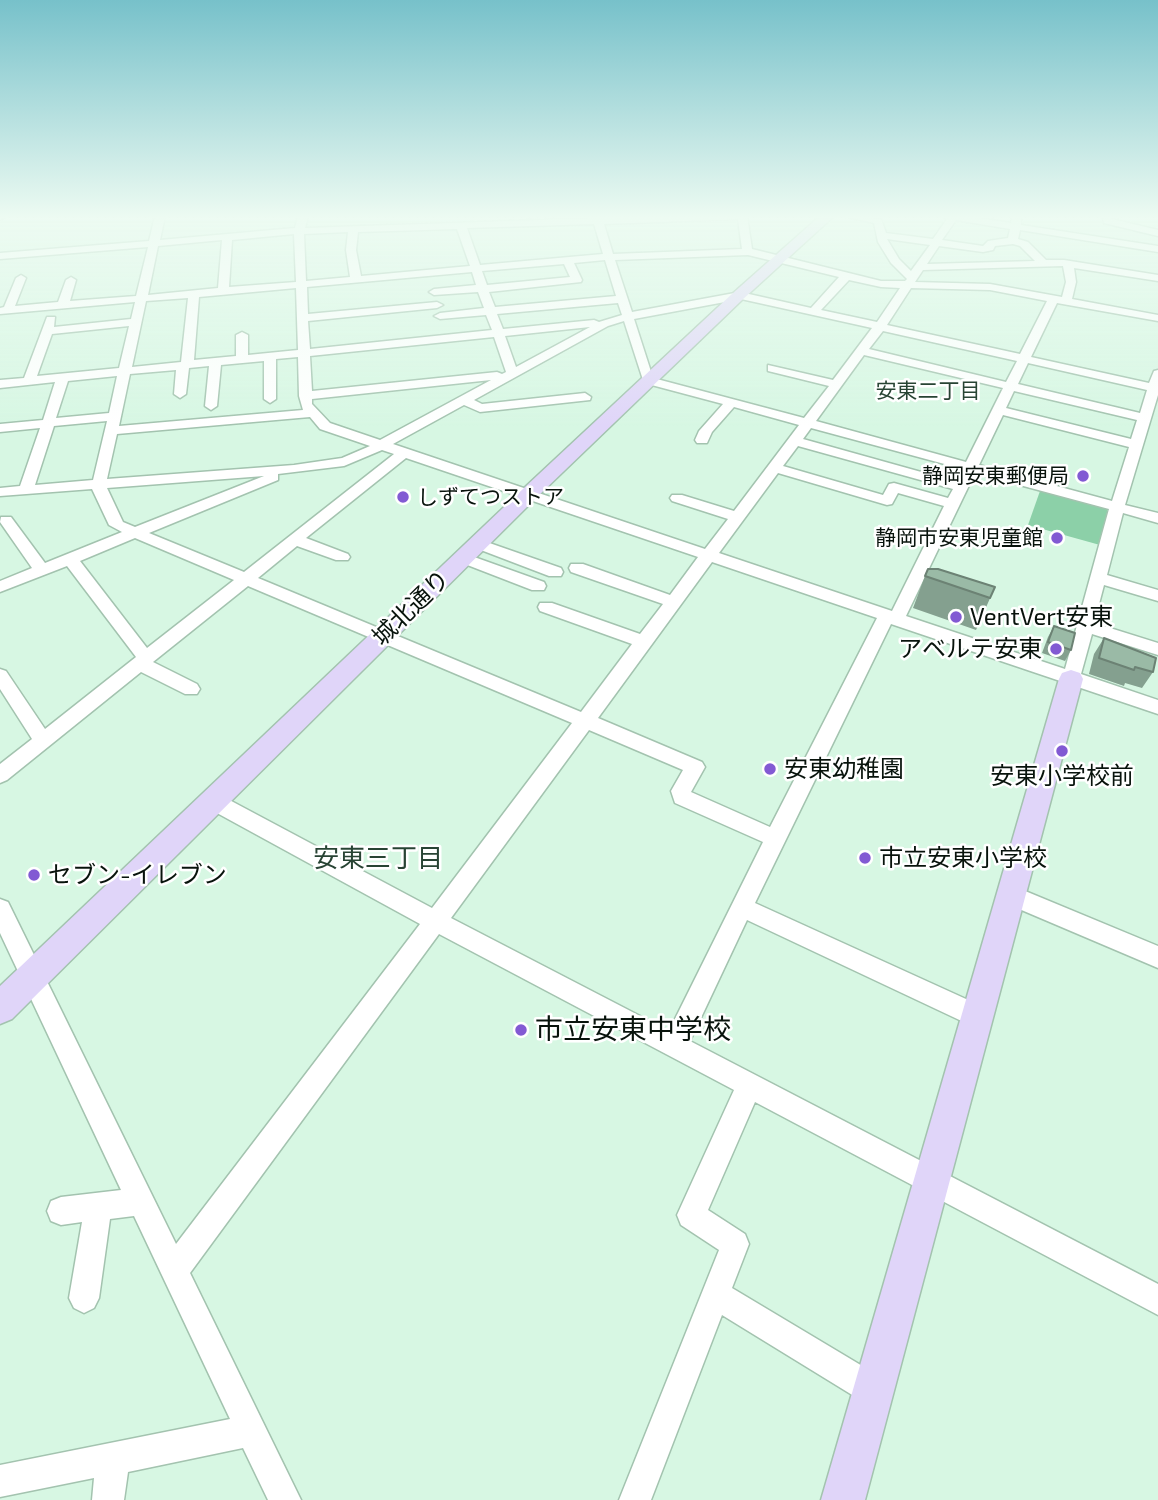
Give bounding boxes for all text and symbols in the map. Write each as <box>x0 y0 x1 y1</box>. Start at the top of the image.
district label: 安東二丁目 <box>876 378 980 404</box>
place label: 静岡安東郵便局 <box>922 463 1069 489</box>
marker: 静岡安東郵便局 <box>1075 468 1091 484</box>
place label: しずてつストア <box>417 484 564 510</box>
marker: しずてつストア <box>395 489 411 505</box>
place label: 静岡市安東児童館 <box>875 525 1043 551</box>
marker: 静岡市安東児童館 <box>1049 530 1065 546</box>
street label: 城北通り <box>366 564 456 652</box>
place label: VentVert安東 <box>970 603 1113 631</box>
marker: VentVert安東 <box>948 609 964 625</box>
place label: アベルテ安東 <box>898 635 1042 663</box>
marker: アベルテ安東 <box>1048 641 1064 657</box>
marker: 安東小学校前 <box>1054 743 1070 759</box>
place label: 安東幼稚園 <box>784 755 904 783</box>
marker: 安東幼稚園 <box>762 761 778 777</box>
place label: 安東小学校前 <box>990 762 1134 790</box>
district label: 安東三丁目 <box>313 842 443 874</box>
place label: 市立安東小学校 <box>879 844 1047 872</box>
marker: 市立安東小学校 <box>857 850 873 866</box>
place label: セブン-イレブン <box>48 861 227 889</box>
marker: セブン-イレブン <box>26 867 42 883</box>
place label: 市立安東中学校 <box>535 1013 731 1047</box>
marker: 市立安東中学校 <box>513 1022 529 1038</box>

